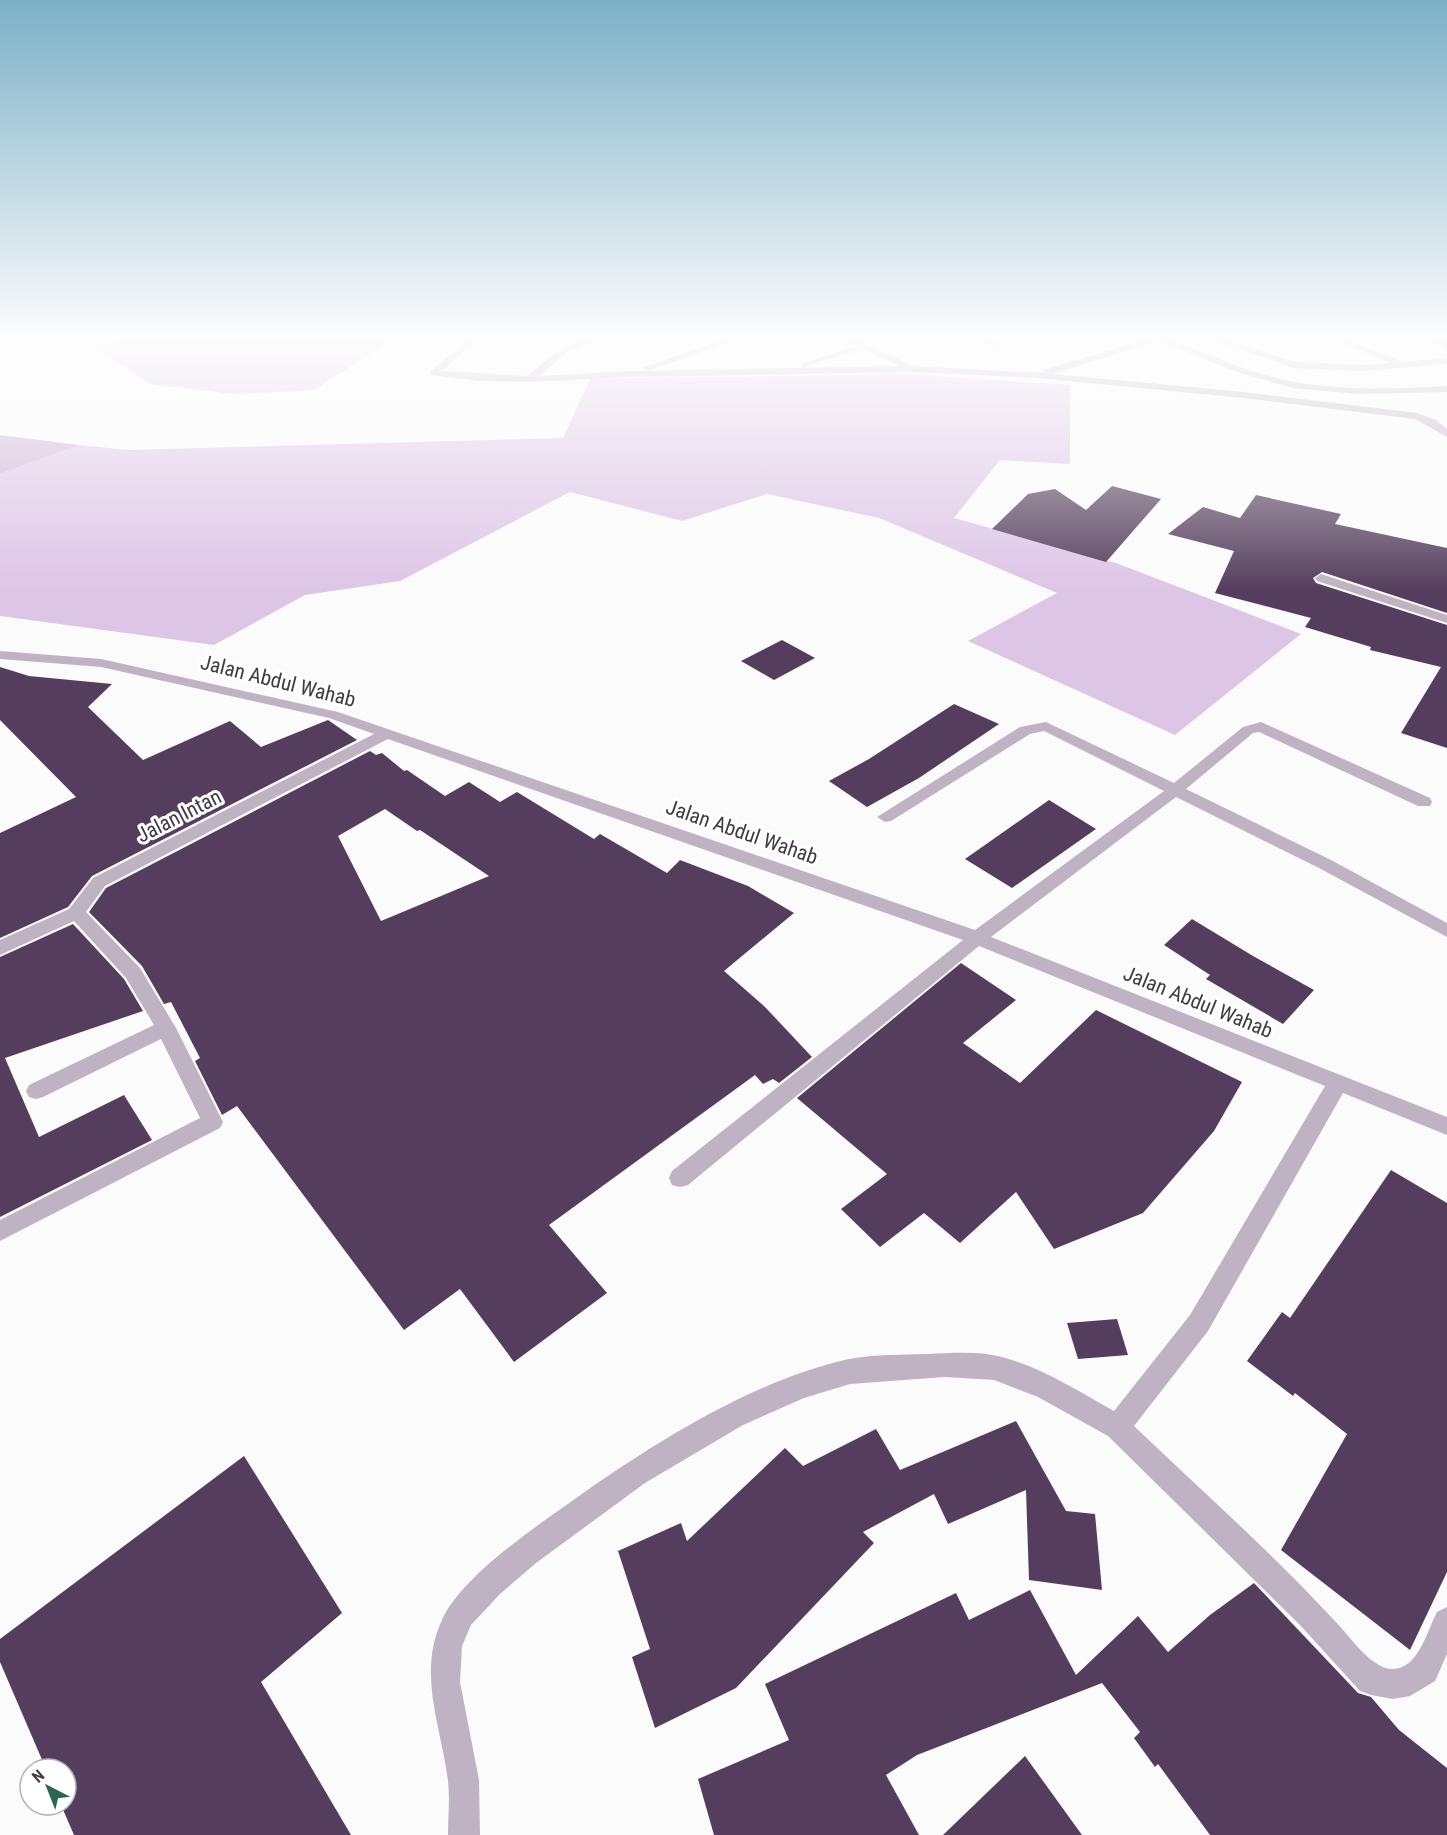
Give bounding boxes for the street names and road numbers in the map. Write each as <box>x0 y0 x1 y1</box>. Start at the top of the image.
street label: Jalan Abdul Wahab <box>198 650 358 712</box>
street label: Jalan Intan <box>133 784 225 848</box>
street label: Jalan Abdul Wahab <box>663 795 821 869</box>
street label: Jalan Abdul Wahab <box>1120 961 1276 1043</box>

